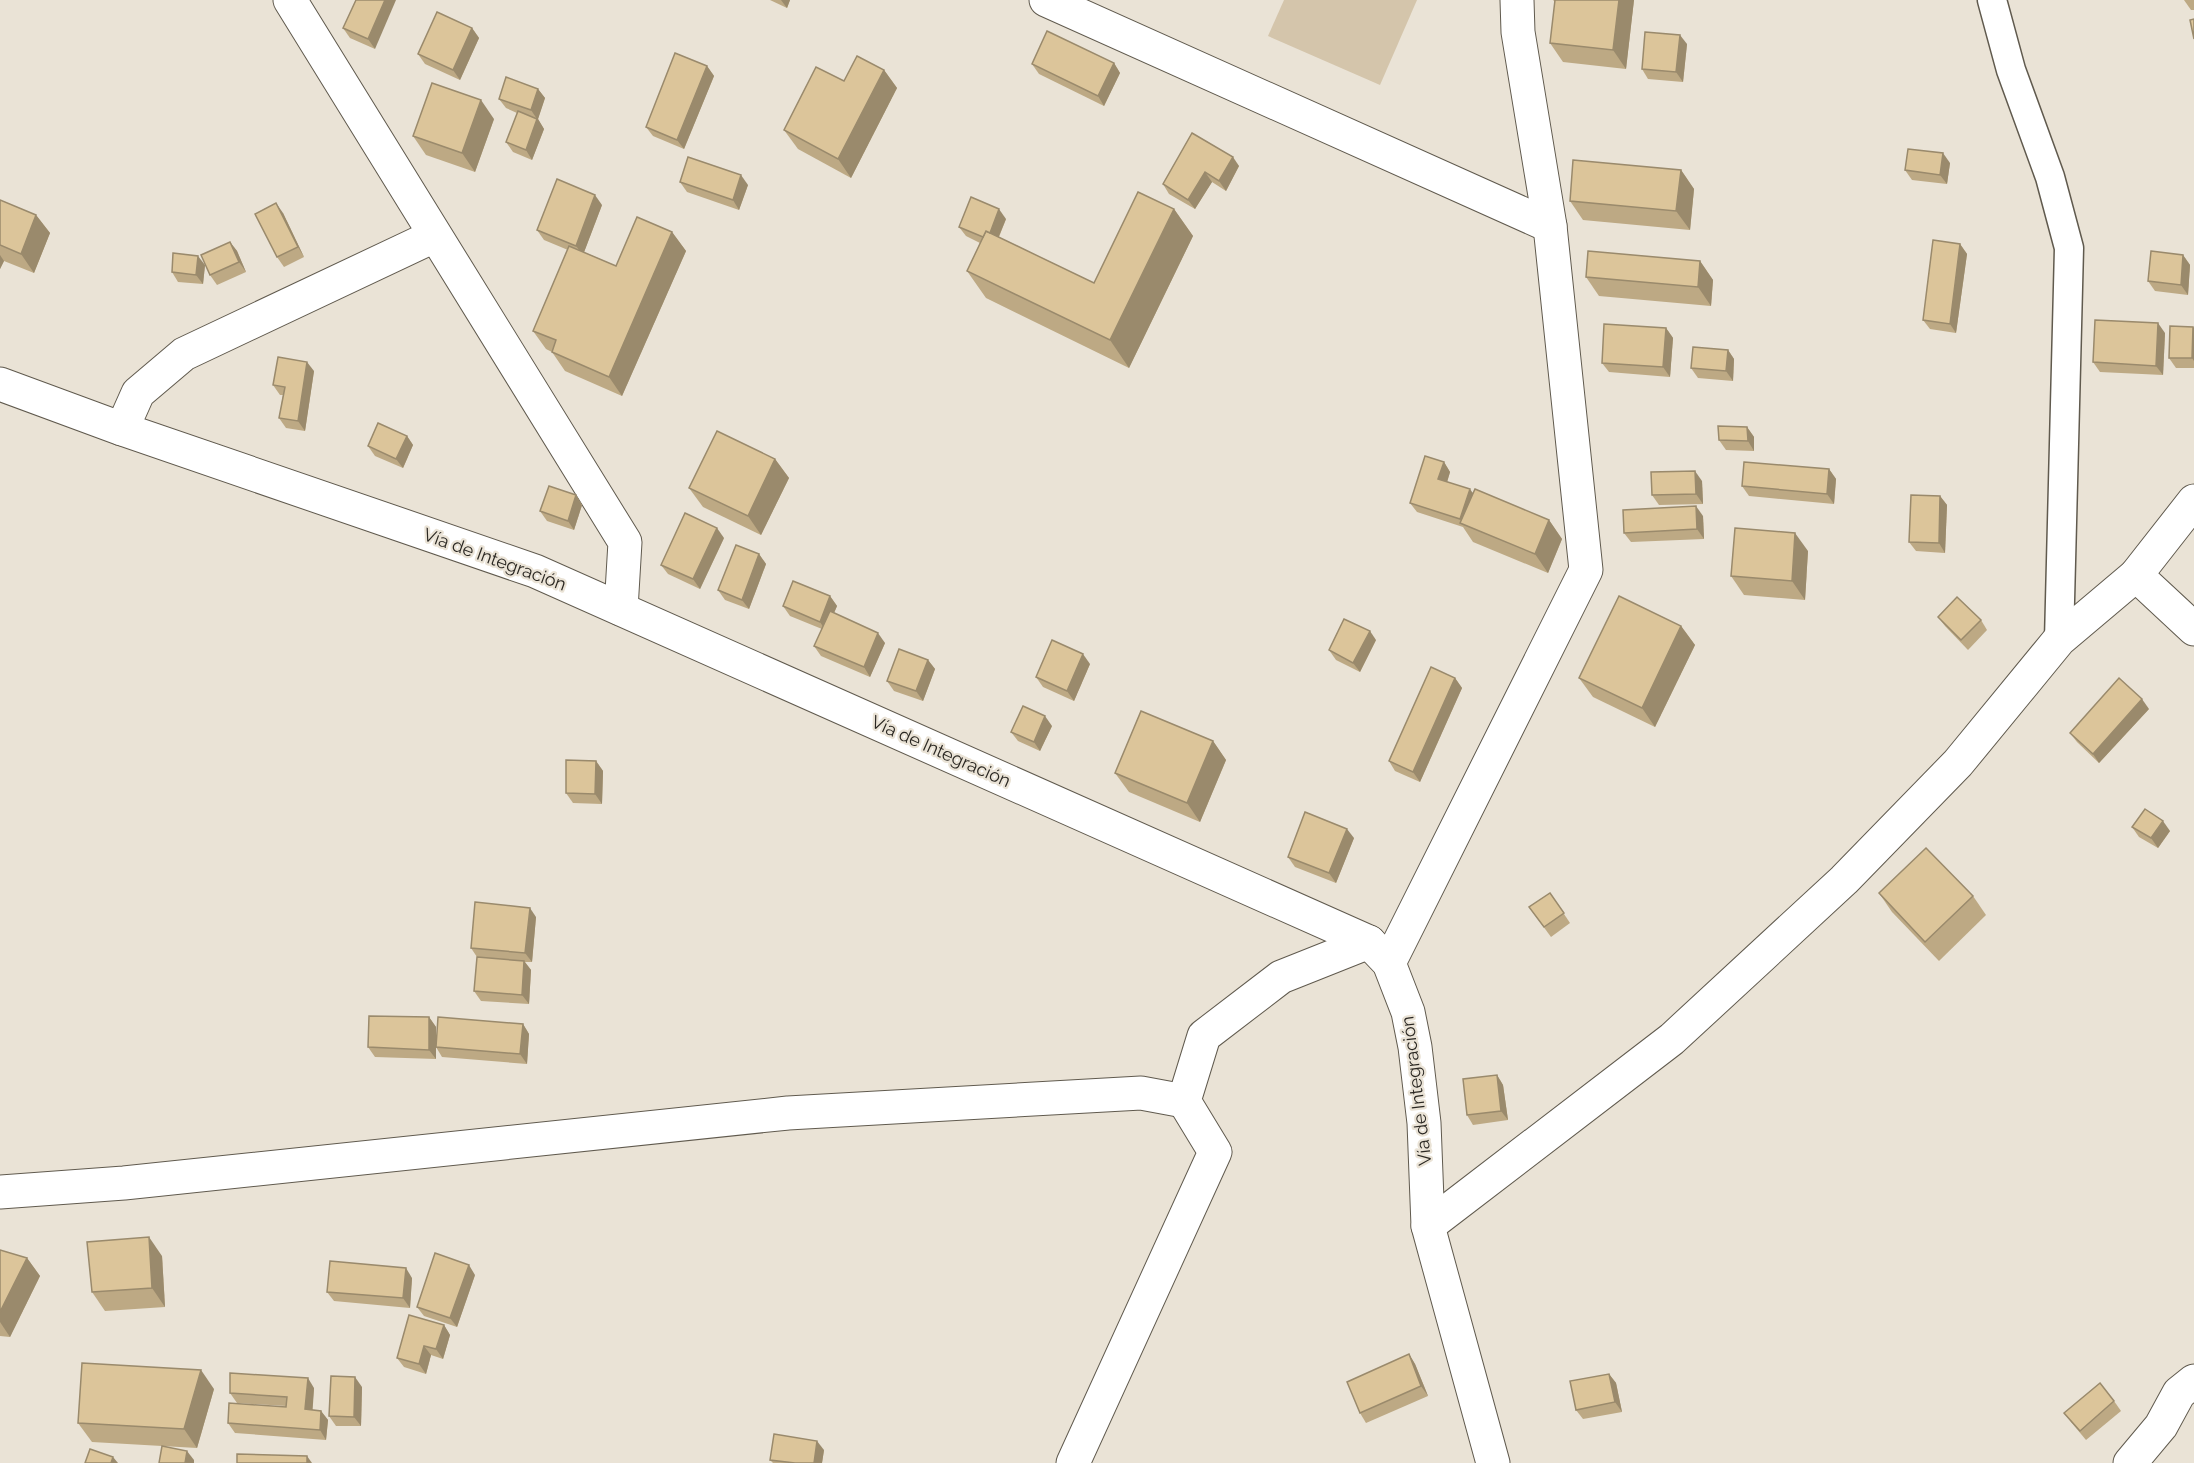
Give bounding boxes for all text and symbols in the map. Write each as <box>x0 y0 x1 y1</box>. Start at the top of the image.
street label: Vía de Integración <box>421 523 569 595</box>
street label: Vía de Integración <box>868 711 1014 791</box>
street label: Vía de Integración <box>1396 1015 1436 1167</box>

